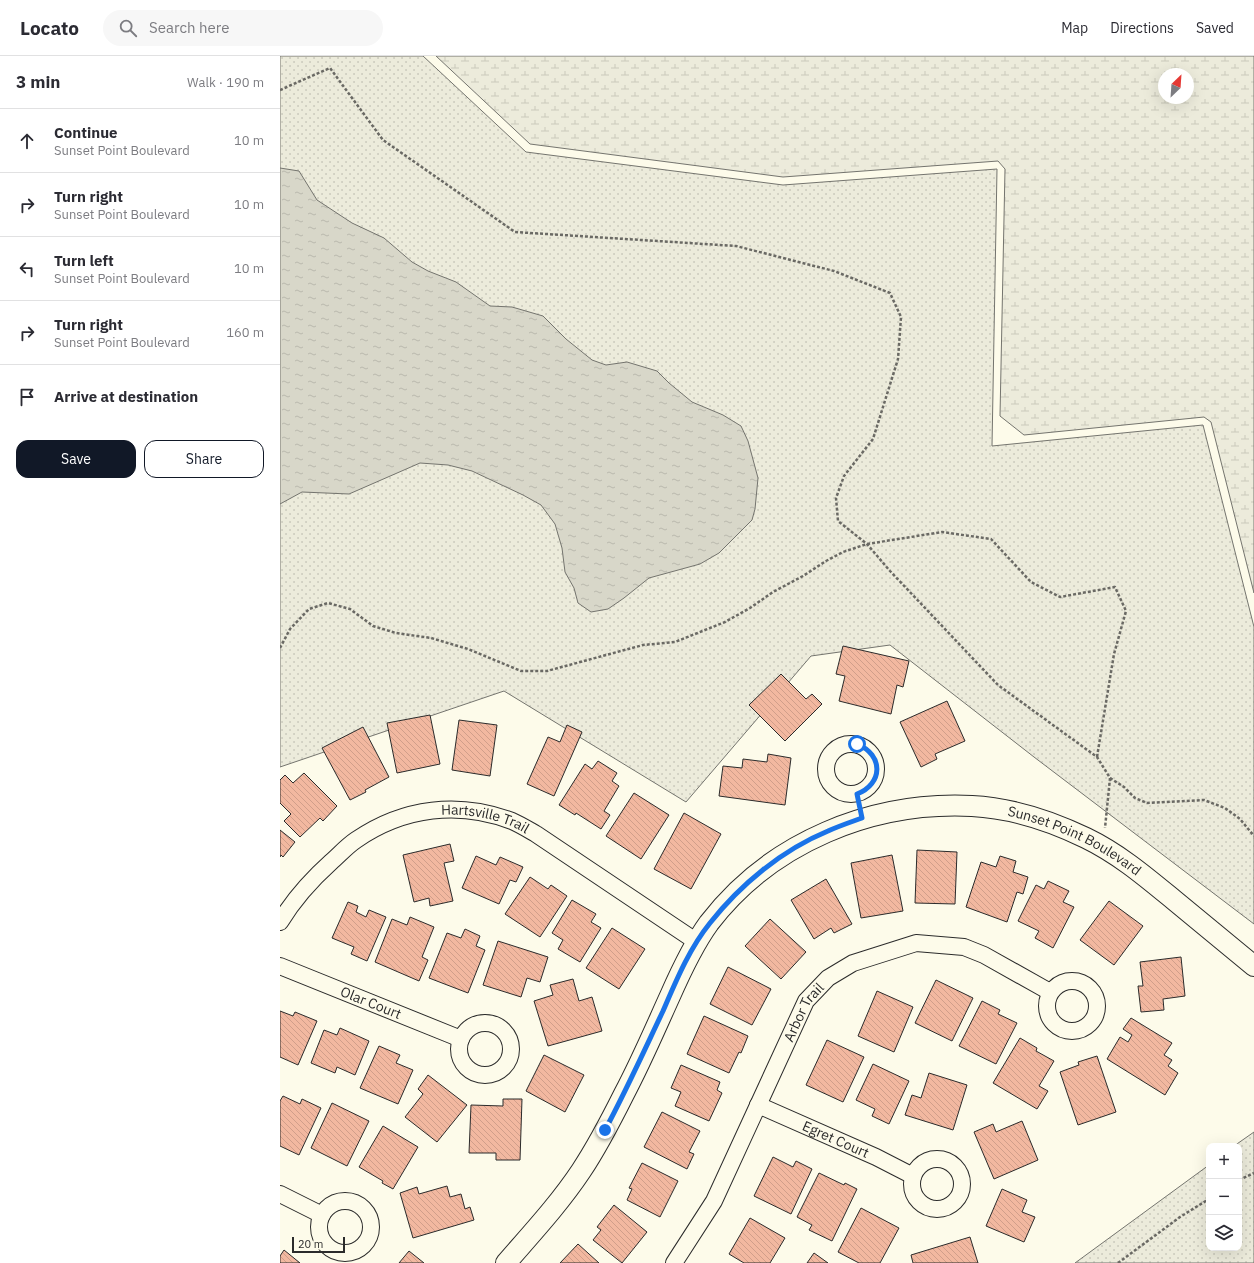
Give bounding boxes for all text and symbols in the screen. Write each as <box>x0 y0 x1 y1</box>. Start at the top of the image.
search box <box>103 10 383 46</box>
text: Locato <box>20 16 79 40</box>
icon: search <box>117 17 139 39</box>
text: Search here <box>149 18 229 37</box>
text: Map <box>1061 19 1088 37</box>
text: Directions <box>1110 19 1174 37</box>
text: Saved <box>1196 19 1234 37</box>
north arrow <box>1158 68 1194 104</box>
text: 3 min <box>16 71 60 93</box>
text: Walk · 190 m <box>187 74 264 91</box>
text: Continue <box>54 123 118 142</box>
icon: ahead <box>16 130 38 152</box>
text: 10 m <box>234 132 264 149</box>
text: Sunset Point Boulevard <box>54 142 190 159</box>
text: Turn right <box>54 187 123 206</box>
icon: right <box>16 194 38 216</box>
text: 10 m <box>234 196 264 213</box>
text: Sunset Point Boulevard <box>54 206 190 223</box>
text: Turn left <box>54 251 114 270</box>
icon: left <box>16 258 38 280</box>
text: 10 m <box>234 260 264 277</box>
text: Sunset Point Boulevard <box>54 270 190 287</box>
text: Turn right <box>54 315 123 334</box>
icon: right <box>16 322 38 344</box>
text: 160 m <box>226 324 264 341</box>
text: Sunset Point Boulevard <box>54 334 190 351</box>
icon: arrive <box>16 386 38 408</box>
text: Arrive at destination <box>54 387 198 406</box>
button: Save <box>16 440 136 478</box>
button: Share <box>144 440 264 478</box>
route start <box>848 735 866 753</box>
street label: Hartsville Trail <box>441 800 533 837</box>
street label: Sunset Point Boulevard <box>1006 802 1145 879</box>
street label: Arbor Trail <box>780 979 828 1045</box>
street label: Olar Court <box>338 982 404 1023</box>
street label: Egret Court <box>800 1117 872 1162</box>
route end <box>596 1121 614 1139</box>
map controls <box>1206 1143 1242 1251</box>
button: + <box>1206 1143 1242 1179</box>
button: − <box>1206 1179 1242 1215</box>
button: layers <box>1206 1215 1242 1251</box>
scale bar <box>292 1235 345 1254</box>
text: 20 m <box>298 1237 323 1251</box>

